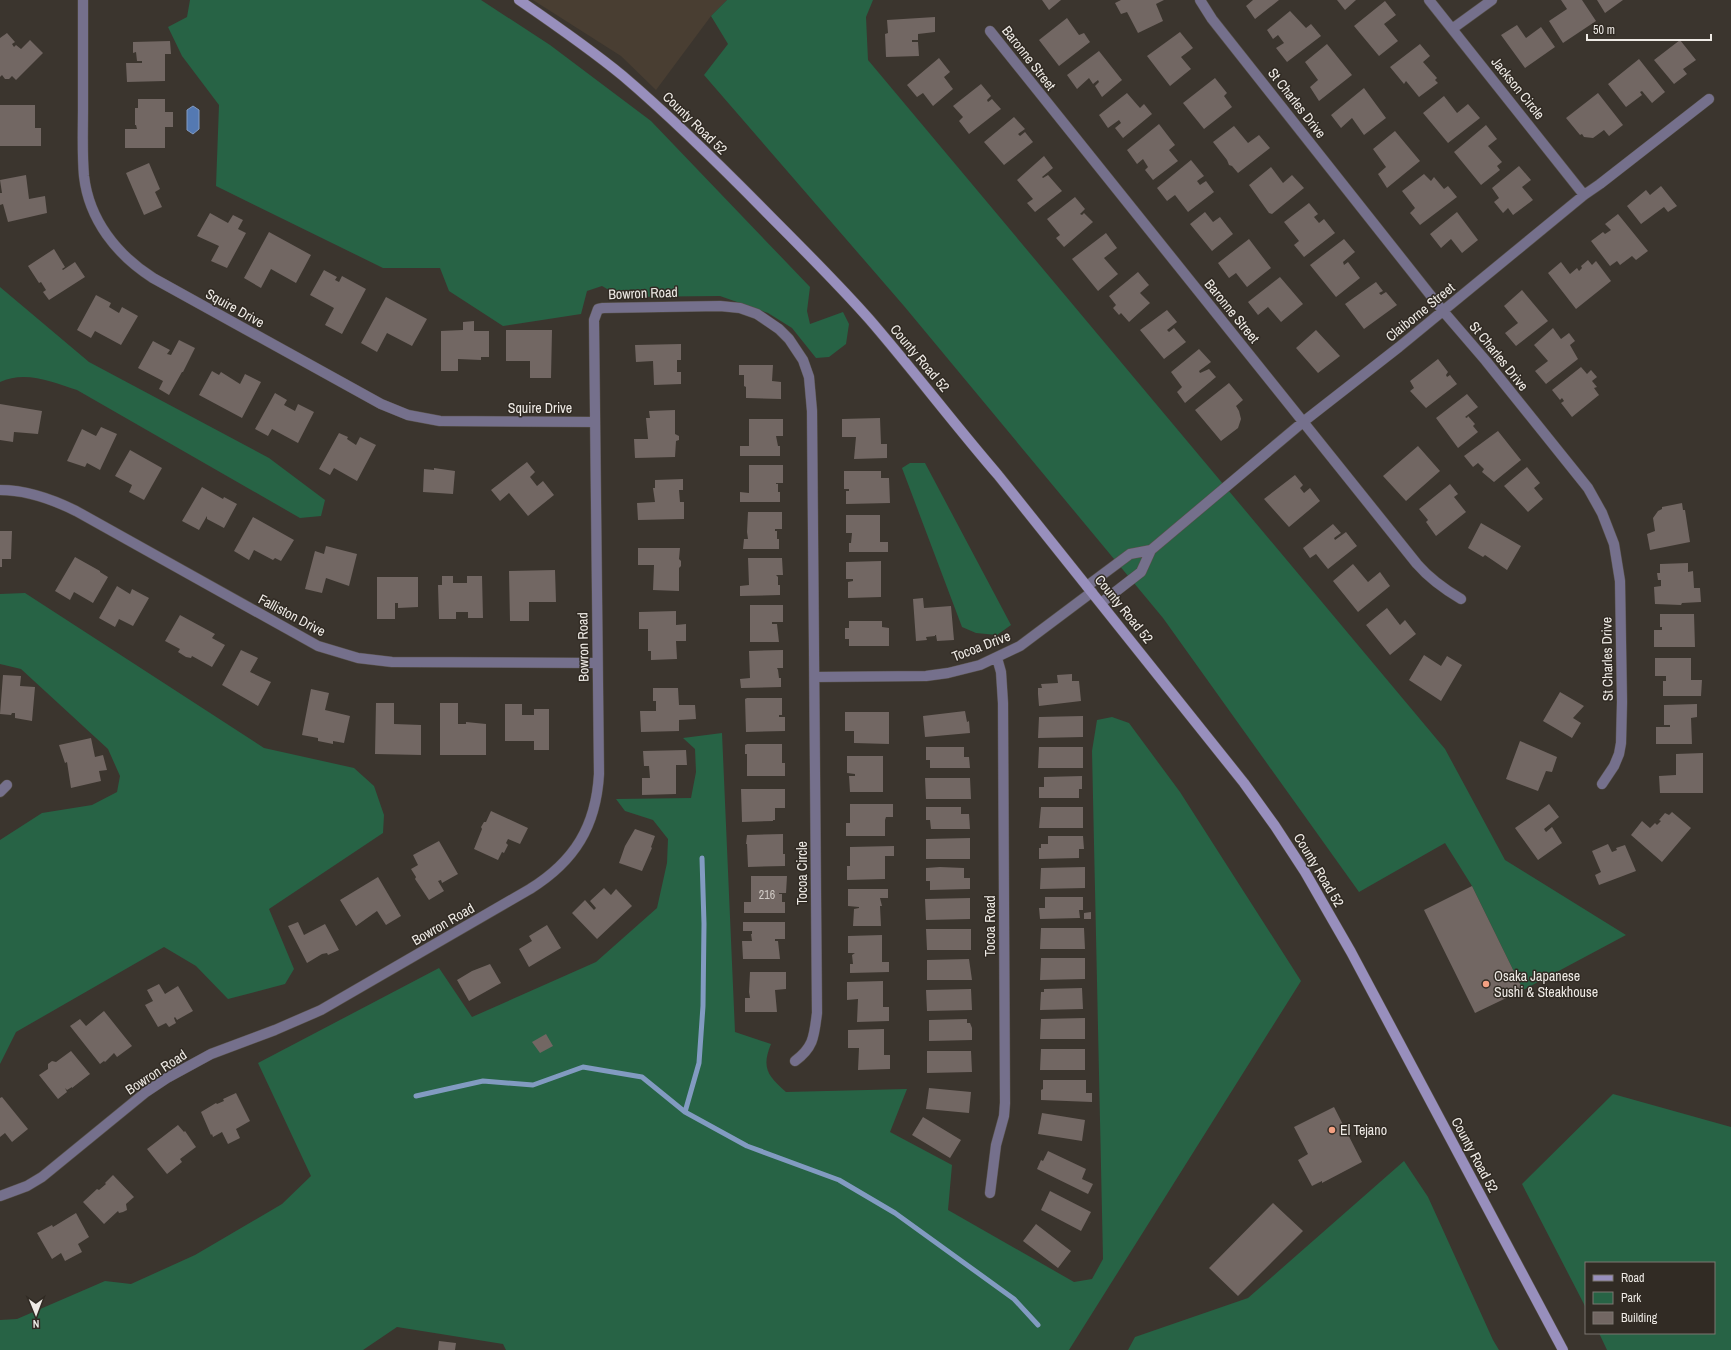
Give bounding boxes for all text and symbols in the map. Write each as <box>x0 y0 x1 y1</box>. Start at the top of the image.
scale bar <box>1587 16 1711 42</box>
street label: Baronne Street <box>998 22 1060 94</box>
text: 50 m <box>1593 22 1615 38</box>
street label: Jackson Circle <box>1487 53 1549 123</box>
street label: St Charles Drive <box>1264 64 1330 142</box>
street label: County Road 52 <box>659 88 731 158</box>
street label: Baronne Street <box>1201 275 1263 347</box>
street label: Claiborne Street <box>1382 279 1458 345</box>
street label: Bowron Road <box>608 283 678 303</box>
street label: Squire Drive <box>202 285 268 331</box>
street label: St Charles Drive <box>1466 318 1532 394</box>
street label: County Road 52 <box>886 320 954 396</box>
street label: Squire Drive <box>508 399 572 417</box>
street label: County Road 52 <box>1091 571 1157 647</box>
street label: Falliston Drive <box>255 590 329 640</box>
street label: Bowron Road <box>573 612 593 682</box>
street label: St Charles Drive <box>1597 617 1617 701</box>
street label: Tocoa Drive <box>949 627 1013 665</box>
street label: County Road 52 <box>1290 830 1348 910</box>
street label: Tocoa Circle <box>793 841 811 905</box>
house number: 216 <box>759 887 775 903</box>
street label: Tocoa Road <box>981 895 999 957</box>
street label: Bowron Road <box>408 899 478 949</box>
place label: Osaka Japanese Sushi & Steakhouse <box>1494 967 1598 1001</box>
marker: Osaka Japanese Sushi & Steakhouse <box>1481 979 1491 989</box>
street label: Bowron Road <box>122 1046 190 1098</box>
street label: County Road 52 <box>1448 1114 1502 1196</box>
place label: El Tejano <box>1340 1121 1387 1139</box>
marker: El Tejano <box>1327 1125 1337 1135</box>
legend <box>1585 1262 1715 1334</box>
text: Road <box>1621 1270 1645 1286</box>
text: Park <box>1621 1290 1641 1306</box>
north arrow <box>16 1294 56 1334</box>
text: Building <box>1621 1310 1658 1326</box>
text: N <box>33 1317 40 1331</box>

